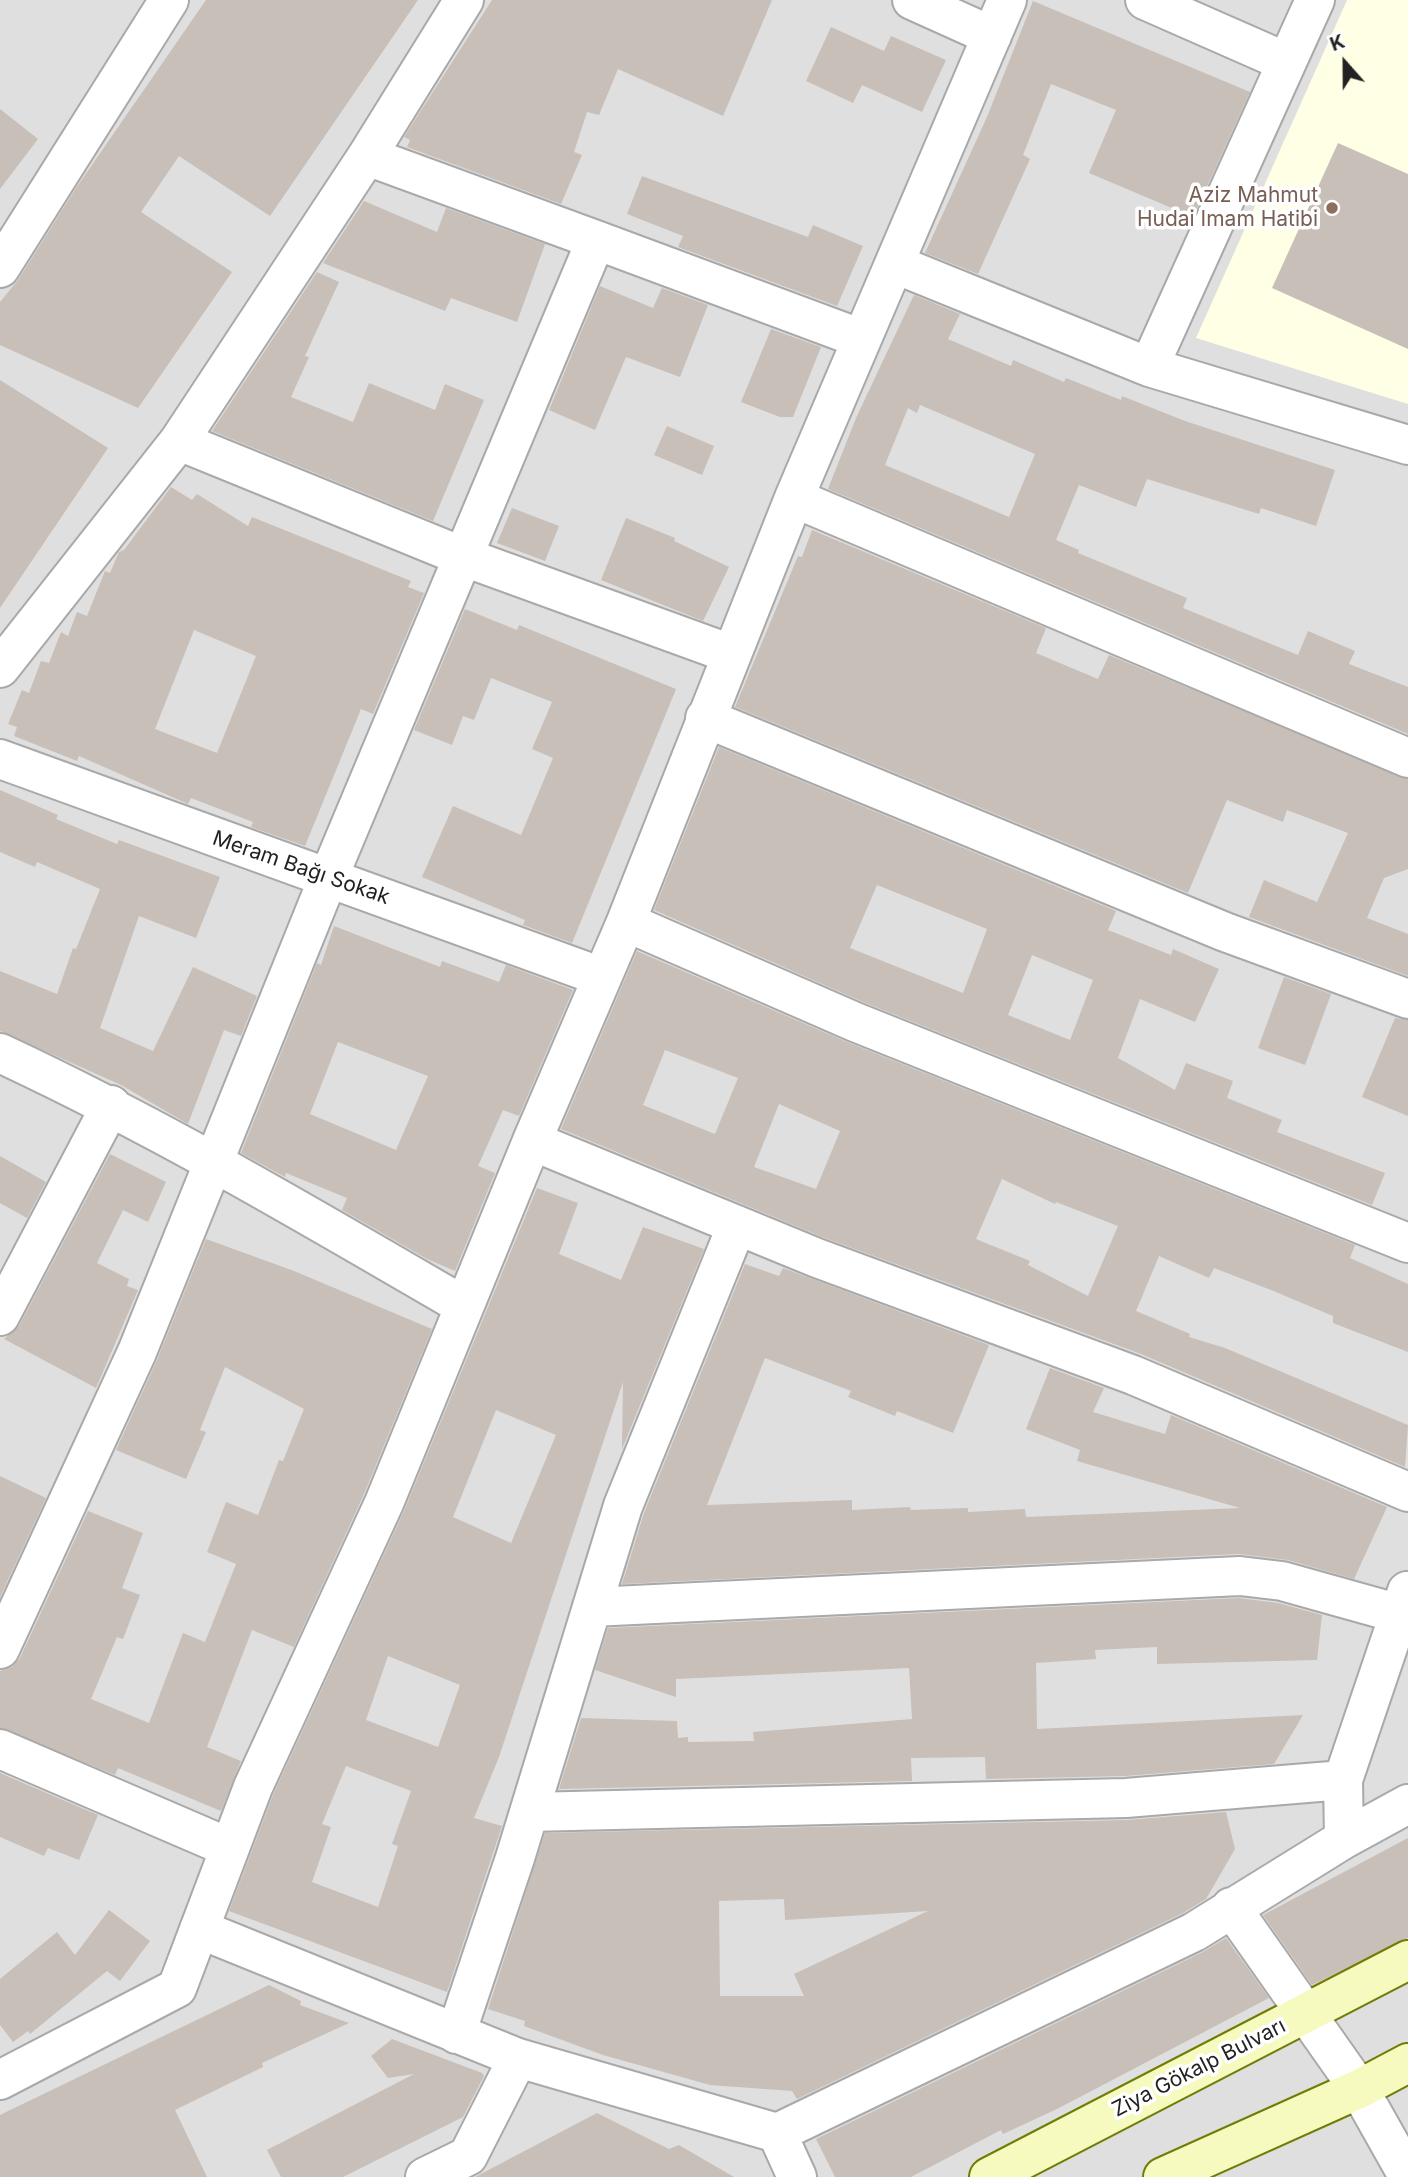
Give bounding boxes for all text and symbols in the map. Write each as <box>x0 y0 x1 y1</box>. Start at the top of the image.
north arrow <box>1310 28 1380 98</box>
text: K <box>1327 30 1348 56</box>
place label: Aziz Mahmut Hudai Imam Hatibi <box>1137 183 1318 233</box>
marker: Aziz Mahmut Hudai Imam Hatibi <box>1324 200 1340 216</box>
street label: Meram Bağı Sokak <box>209 826 393 910</box>
street label: Ziya Gökalp Bulvarı <box>1108 2013 1290 2123</box>

